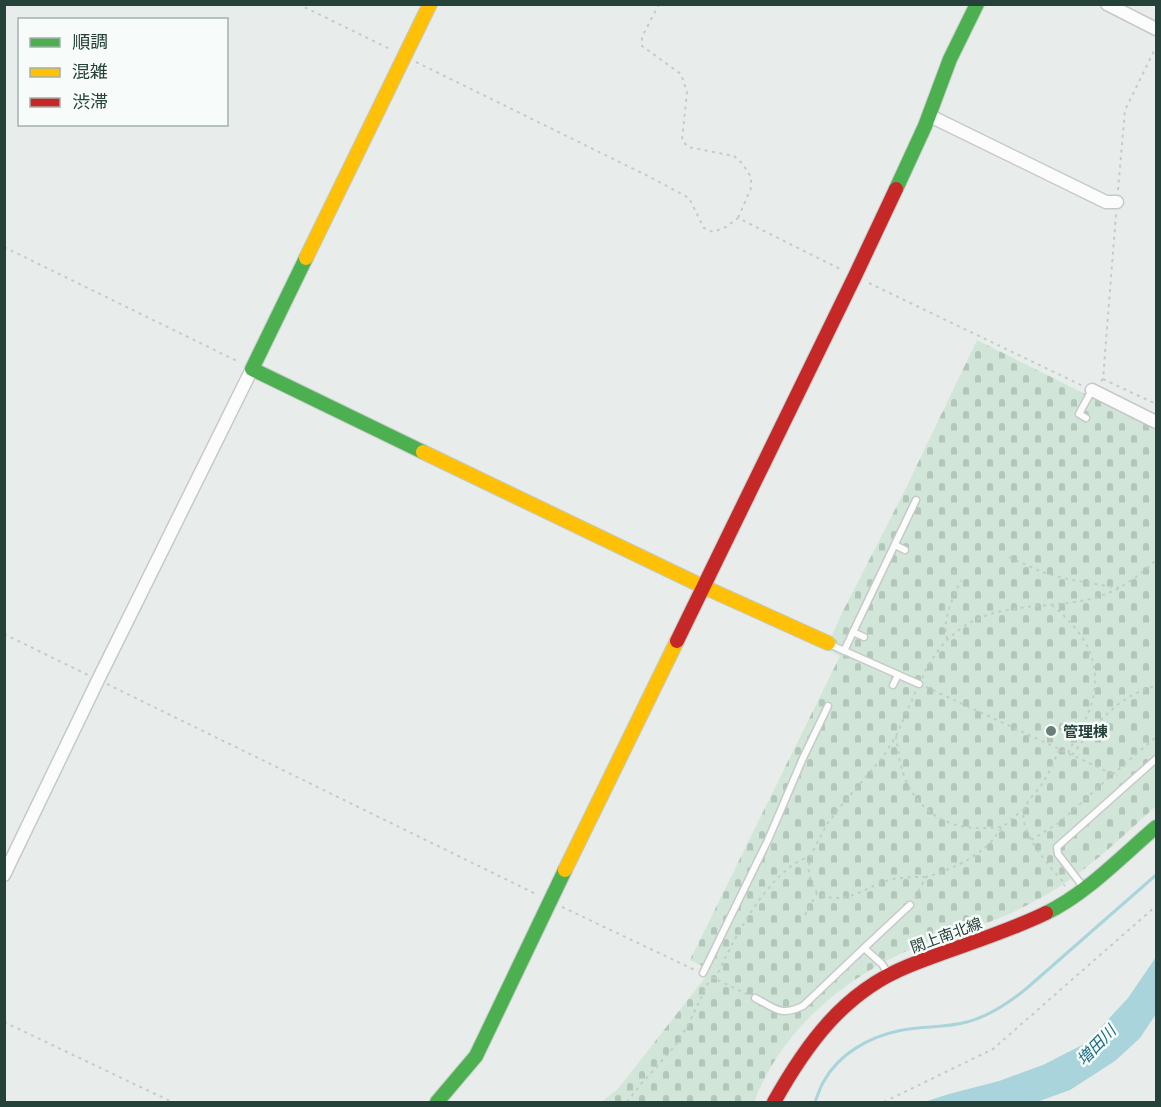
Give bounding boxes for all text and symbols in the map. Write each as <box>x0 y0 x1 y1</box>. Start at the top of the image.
legend <box>18 18 228 126</box>
text: 順調 <box>72 30 108 53</box>
text: 混雑 <box>72 60 108 83</box>
text: 渋滞 <box>72 90 108 113</box>
place label: 管理棟 <box>1063 722 1108 741</box>
marker: 管理棟 <box>1044 724 1058 738</box>
street label: 閖上南北線 <box>908 913 984 957</box>
water label: 増田川 <box>1072 1019 1121 1069</box>

